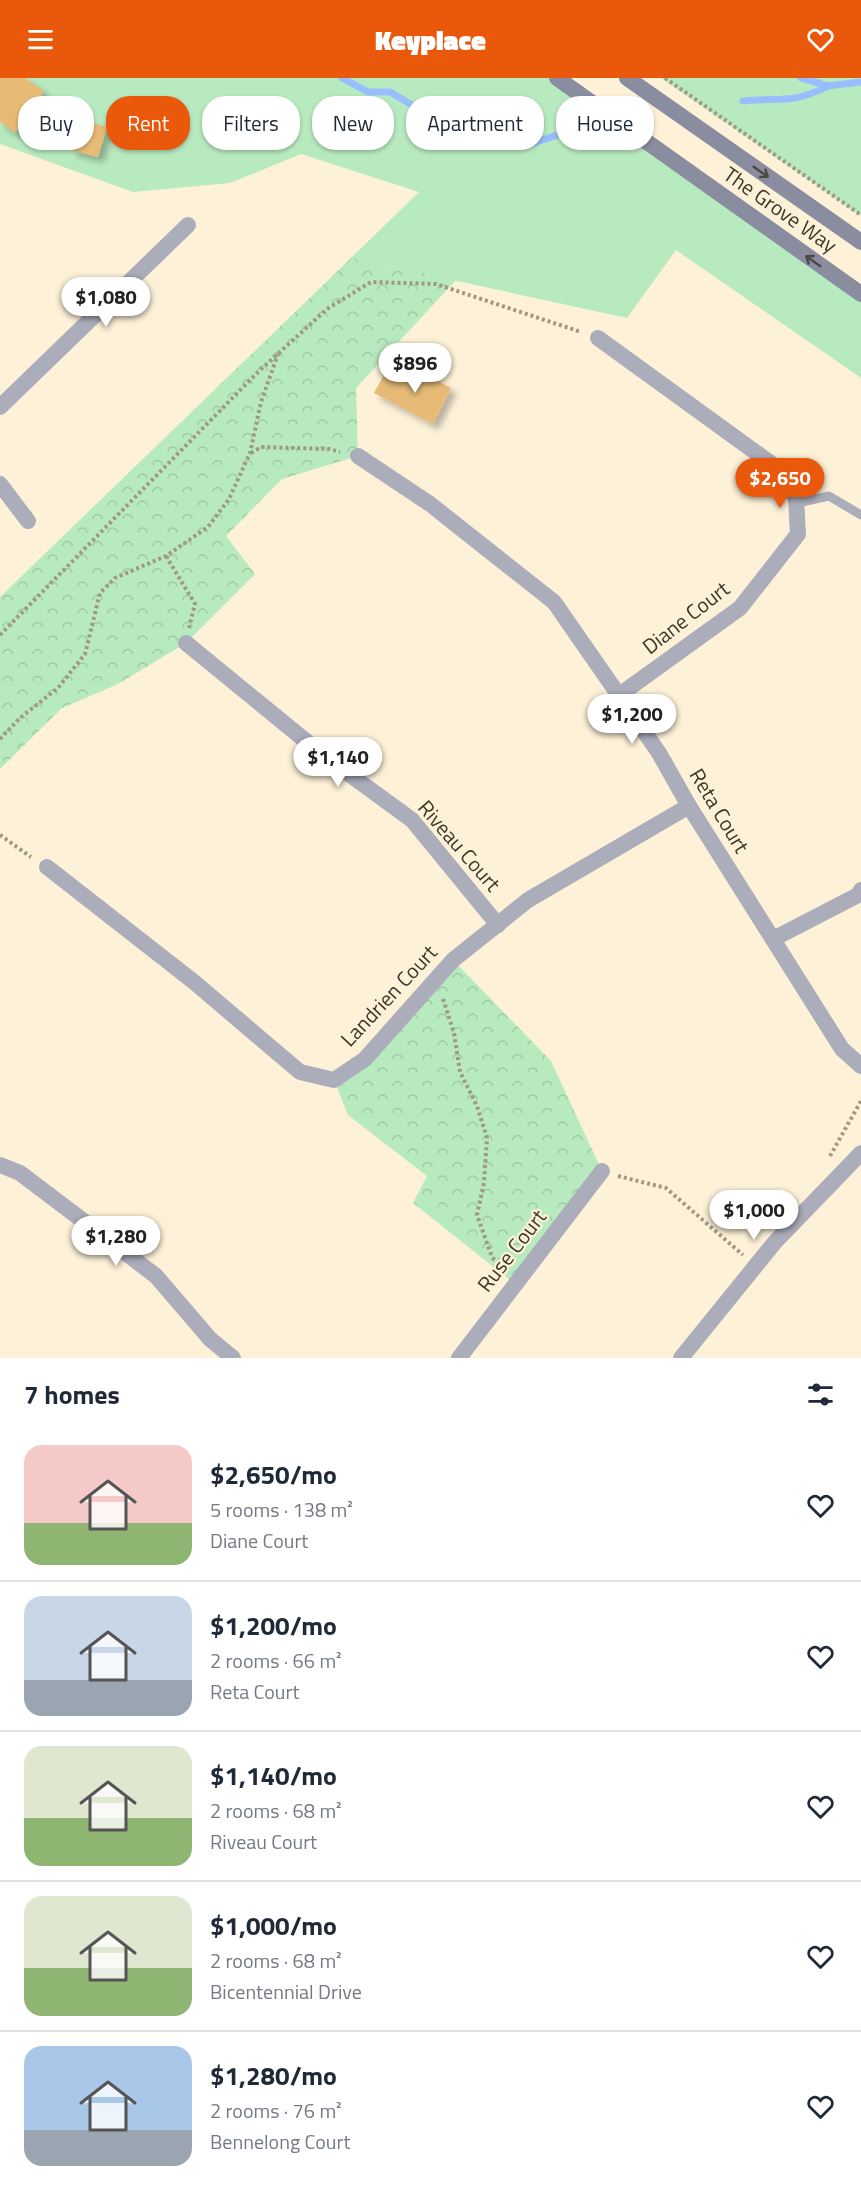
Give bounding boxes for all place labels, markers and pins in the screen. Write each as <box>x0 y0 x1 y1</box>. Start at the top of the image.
pin: $1,080 <box>57 277 155 328</box>
pin: $896 <box>379 343 451 394</box>
pin: $2,650 <box>731 458 829 509</box>
pin: $1,200 <box>583 694 681 745</box>
pin: $1,140 <box>289 737 387 788</box>
pin: $1,000 <box>705 1190 803 1241</box>
pin: $1,280 <box>67 1216 165 1267</box>

